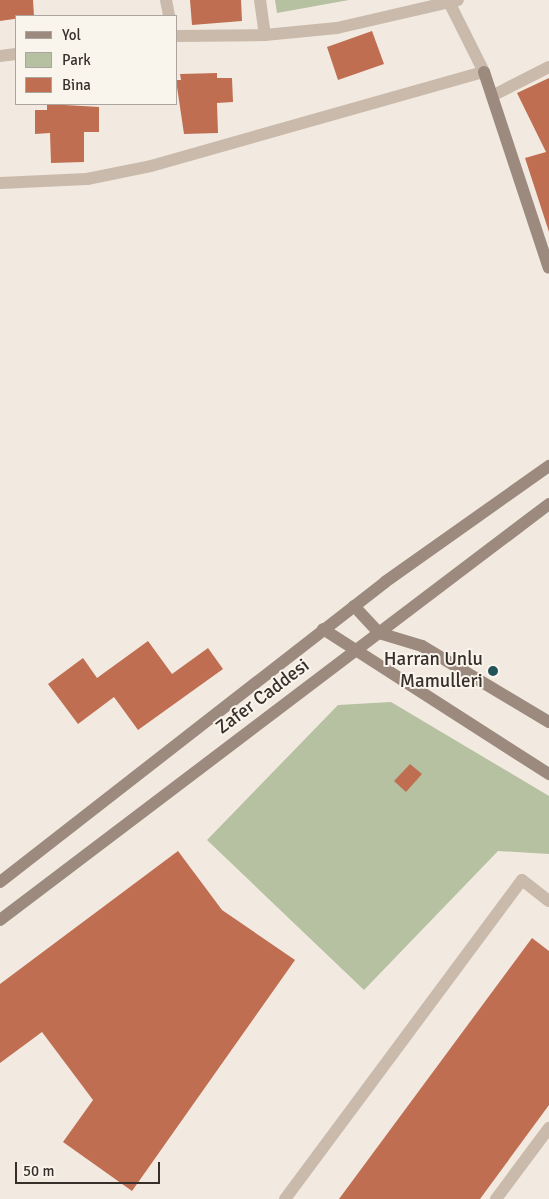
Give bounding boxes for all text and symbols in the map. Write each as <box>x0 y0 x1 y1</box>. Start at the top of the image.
legend <box>15 15 178 105</box>
text: Yol <box>62 26 81 44</box>
text: Park <box>62 51 91 69</box>
text: Bina <box>62 76 91 94</box>
place label: Harran Unlu Mamulleri <box>384 649 483 693</box>
street label: Zafer Caddesi <box>212 655 314 739</box>
marker: Harran Unlu Mamulleri <box>487 665 499 677</box>
scale bar <box>18 1152 162 1184</box>
text: 50 m <box>23 1162 54 1180</box>

